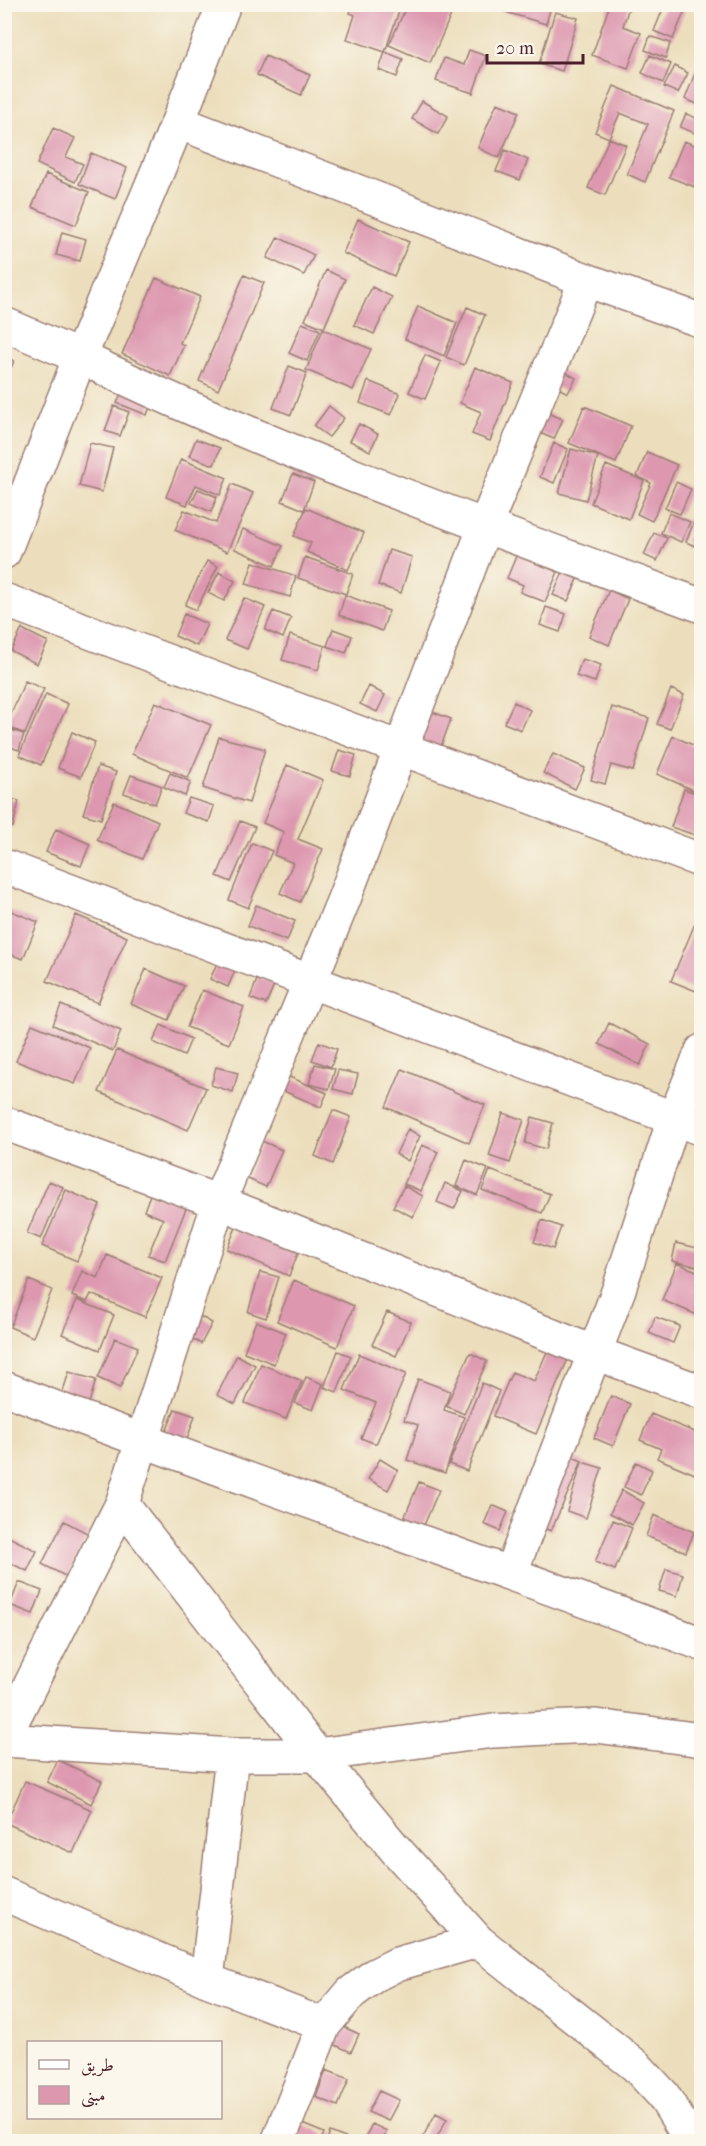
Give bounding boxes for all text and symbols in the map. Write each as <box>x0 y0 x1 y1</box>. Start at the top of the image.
scale bar <box>487 27 583 65</box>
text: 20 m <box>496 38 534 59</box>
legend <box>27 2041 222 2119</box>
text: طريق <box>81 2055 114 2077</box>
text: مبنى <box>81 2085 106 2108</box>

